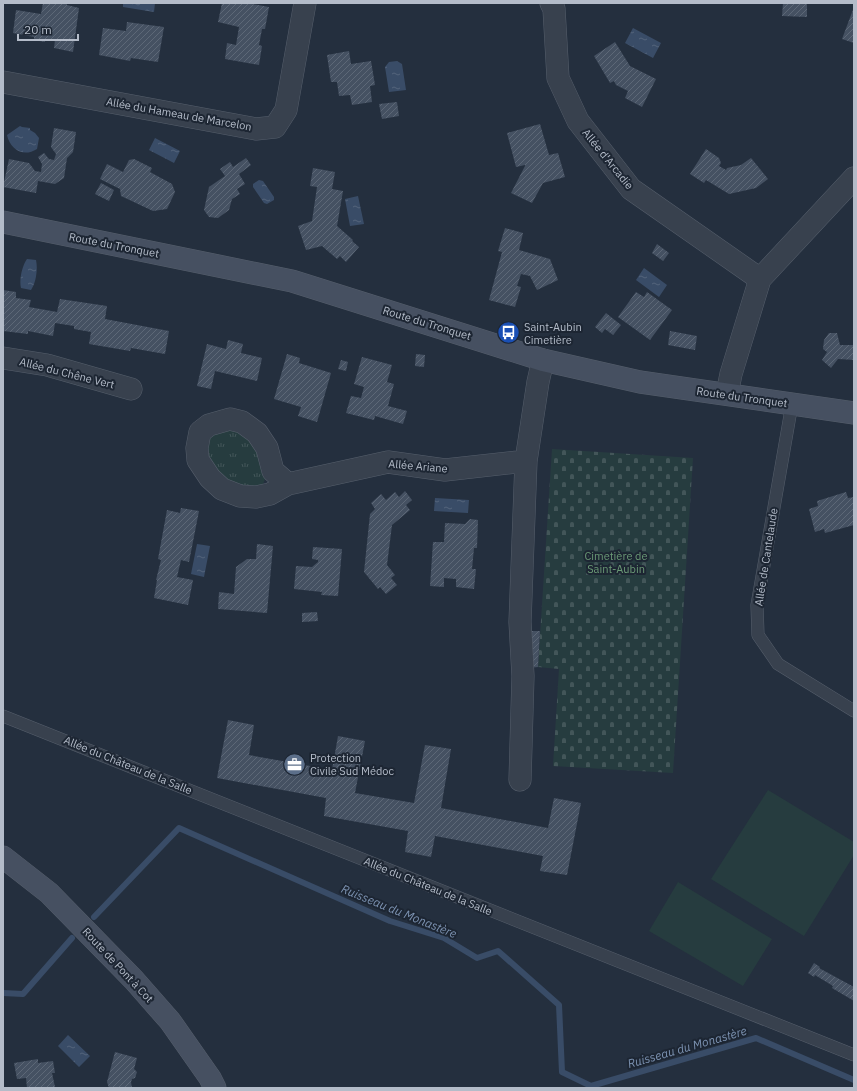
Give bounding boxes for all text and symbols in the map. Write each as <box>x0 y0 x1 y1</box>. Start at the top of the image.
scale bar <box>18 16 78 42</box>
text: 20 m <box>24 22 52 37</box>
street label: Allée du Hameau de Marcelon <box>105 94 253 134</box>
street label: Allée d'Arcadie <box>579 126 637 192</box>
street label: Route du Tronquet <box>68 229 160 261</box>
street label: Route du Tronquet <box>381 303 473 343</box>
bus stop icon: Saint-Aubin Cimetière <box>495 320 521 346</box>
place label: Saint-Aubin Cimetière <box>524 320 582 347</box>
street label: Allée du Chêne Vert <box>18 354 116 392</box>
street label: Route du Tronquet <box>696 384 788 410</box>
street label: Allée Ariane <box>388 456 448 476</box>
street label: Allée de Cantelaude <box>751 507 781 607</box>
park label: Cimetière de Saint-Aubin <box>585 549 647 576</box>
street label: Allée du Château de la Salle <box>62 733 194 797</box>
office icon: Protection Civile Sud Médoc <box>281 751 307 777</box>
place label: Protection Civile Sud Médoc <box>310 751 394 778</box>
street label: Allée du Château de la Salle <box>362 854 494 918</box>
water label: Ruisseau du Monastère <box>339 881 459 941</box>
street label: Route de Pont à Cot <box>80 925 156 1005</box>
water label: Ruisseau du Monastère <box>626 1023 748 1071</box>

